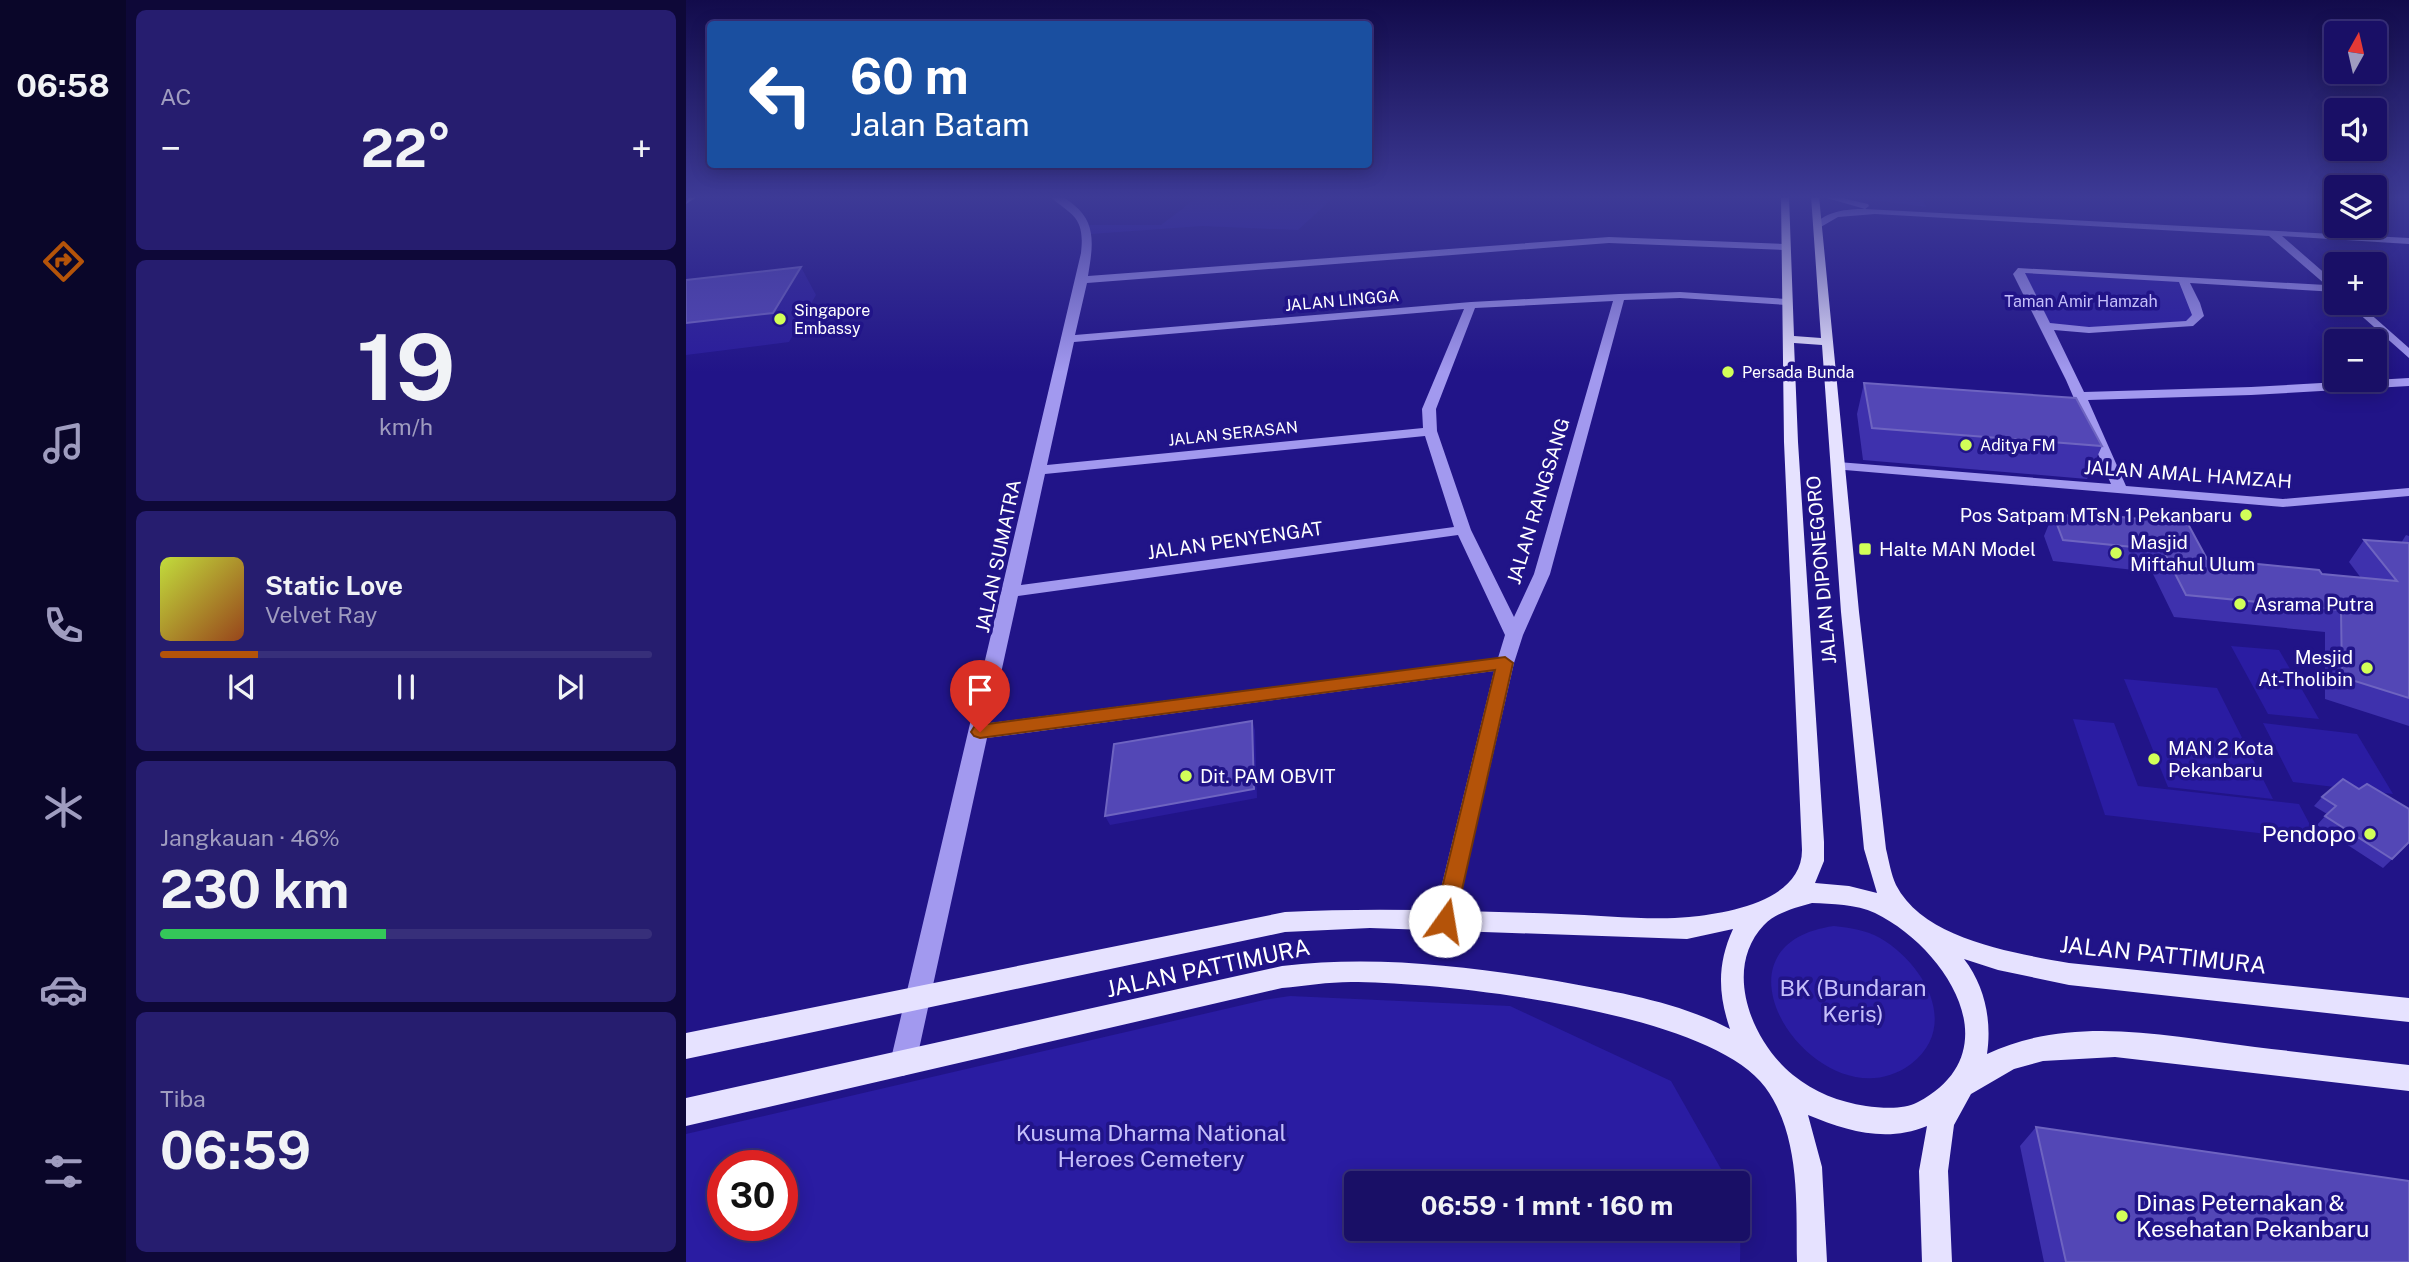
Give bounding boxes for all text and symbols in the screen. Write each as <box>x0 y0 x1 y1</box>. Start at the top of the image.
north arrow <box>2324 21 2387 84</box>
map controls <box>2324 21 2387 392</box>
text: 60 m <box>850 47 969 105</box>
icon: left <box>735 49 826 140</box>
text: 06:58 <box>16 67 110 104</box>
text: AC <box>160 83 191 110</box>
button: sound <box>2324 98 2387 161</box>
text: Jalan Batam <box>850 106 1030 143</box>
text: 22° <box>361 118 451 179</box>
text: − <box>160 126 181 171</box>
text: + <box>631 126 652 171</box>
button: layers <box>2324 175 2387 238</box>
icon: directions <box>39 237 88 286</box>
button: + <box>2324 252 2387 315</box>
street label: JALAN LINGGA <box>1284 286 1400 315</box>
park label: Taman Amir Hamzah <box>2004 292 2158 311</box>
place label: Singapore Embassy <box>794 301 870 338</box>
marker: Singapore Embassy <box>772 311 788 327</box>
text: 19 <box>357 314 455 420</box>
button: − <box>2324 329 2387 392</box>
place label: Persada Bunda <box>1742 363 1854 382</box>
marker: Persada Bunda <box>1720 364 1736 380</box>
text: km/h <box>379 413 433 440</box>
street label: JALAN RANGSANG <box>1502 415 1574 587</box>
street label: JALAN SERASAN <box>1167 417 1299 450</box>
icon: music <box>39 419 88 468</box>
place label: Aditya FM <box>1980 436 2056 455</box>
marker: Aditya FM <box>1958 437 1974 453</box>
street label: JALAN AMAL HAMZAH <box>2083 456 2293 492</box>
street label: JALAN DIPONEGORO <box>1802 475 1840 665</box>
street label: JALAN SUMATRA <box>971 477 1025 635</box>
place label: Pos Satpam MTsN 1 Pekanbaru <box>1960 504 2232 526</box>
marker: Pos Satpam MTsN 1 Pekanbaru <box>2238 507 2254 523</box>
street label: JALAN PENYENGAT <box>1146 517 1324 563</box>
place label: Masjid Miftahul Ulum <box>2130 531 2255 575</box>
place label: Halte MAN Model <box>1879 538 2036 560</box>
marker: Halte MAN Model <box>1857 541 1873 557</box>
marker: Masjid Miftahul Ulum <box>2108 545 2124 561</box>
text: Static Love <box>265 570 403 601</box>
place label: Asrama Putra <box>2254 593 2374 615</box>
marker: Asrama Putra <box>2232 596 2248 612</box>
icon: phone <box>39 601 88 650</box>
text: Velvet Ray <box>265 601 377 628</box>
place label: Mesjid At-Tholibin <box>2258 646 2353 690</box>
pin <box>950 660 1010 732</box>
marker: Mesjid At-Tholibin <box>2359 660 2375 676</box>
icon: previous <box>223 668 261 706</box>
icon: pause <box>387 668 425 706</box>
icon: next <box>551 668 589 706</box>
icon: arrive <box>961 671 999 709</box>
place label: MAN 2 Kota Pekanbaru <box>2168 737 2274 781</box>
marker: MAN 2 Kota Pekanbaru <box>2146 751 2162 767</box>
place label: Dit. PAM OBVIT <box>1200 765 1336 787</box>
marker: Dit. PAM OBVIT <box>1178 768 1194 784</box>
icon: climate <box>39 783 88 832</box>
place label: Pendopo <box>2262 820 2356 847</box>
text: Jangkauan · 46% <box>160 824 340 851</box>
marker: Pendopo <box>2362 826 2378 842</box>
text: 230 km <box>160 859 349 920</box>
position arrow <box>1408 884 1482 958</box>
street label: JALAN PATTIMURA <box>2058 930 2268 979</box>
street label: JALAN PATTIMURA <box>1104 933 1312 1002</box>
icon: car <box>39 965 88 1014</box>
park label: BK (Bundaran Keris) <box>1779 974 1927 1027</box>
text: Tiba <box>160 1085 206 1112</box>
park label: Kusuma Dharma National Heroes Cemetery <box>1016 1119 1286 1172</box>
text: 06:59 <box>160 1120 311 1181</box>
icon: filters <box>39 1147 88 1196</box>
speed limit sign: 30 <box>707 1150 798 1241</box>
place label: Dinas Peternakan & Kesehatan Pekanbaru <box>2136 1189 2369 1242</box>
text: 06:59 · 1 mnt · 160 m <box>1421 1190 1673 1221</box>
marker: Dinas Peternakan & Kesehatan Pekanbaru <box>2114 1208 2130 1224</box>

